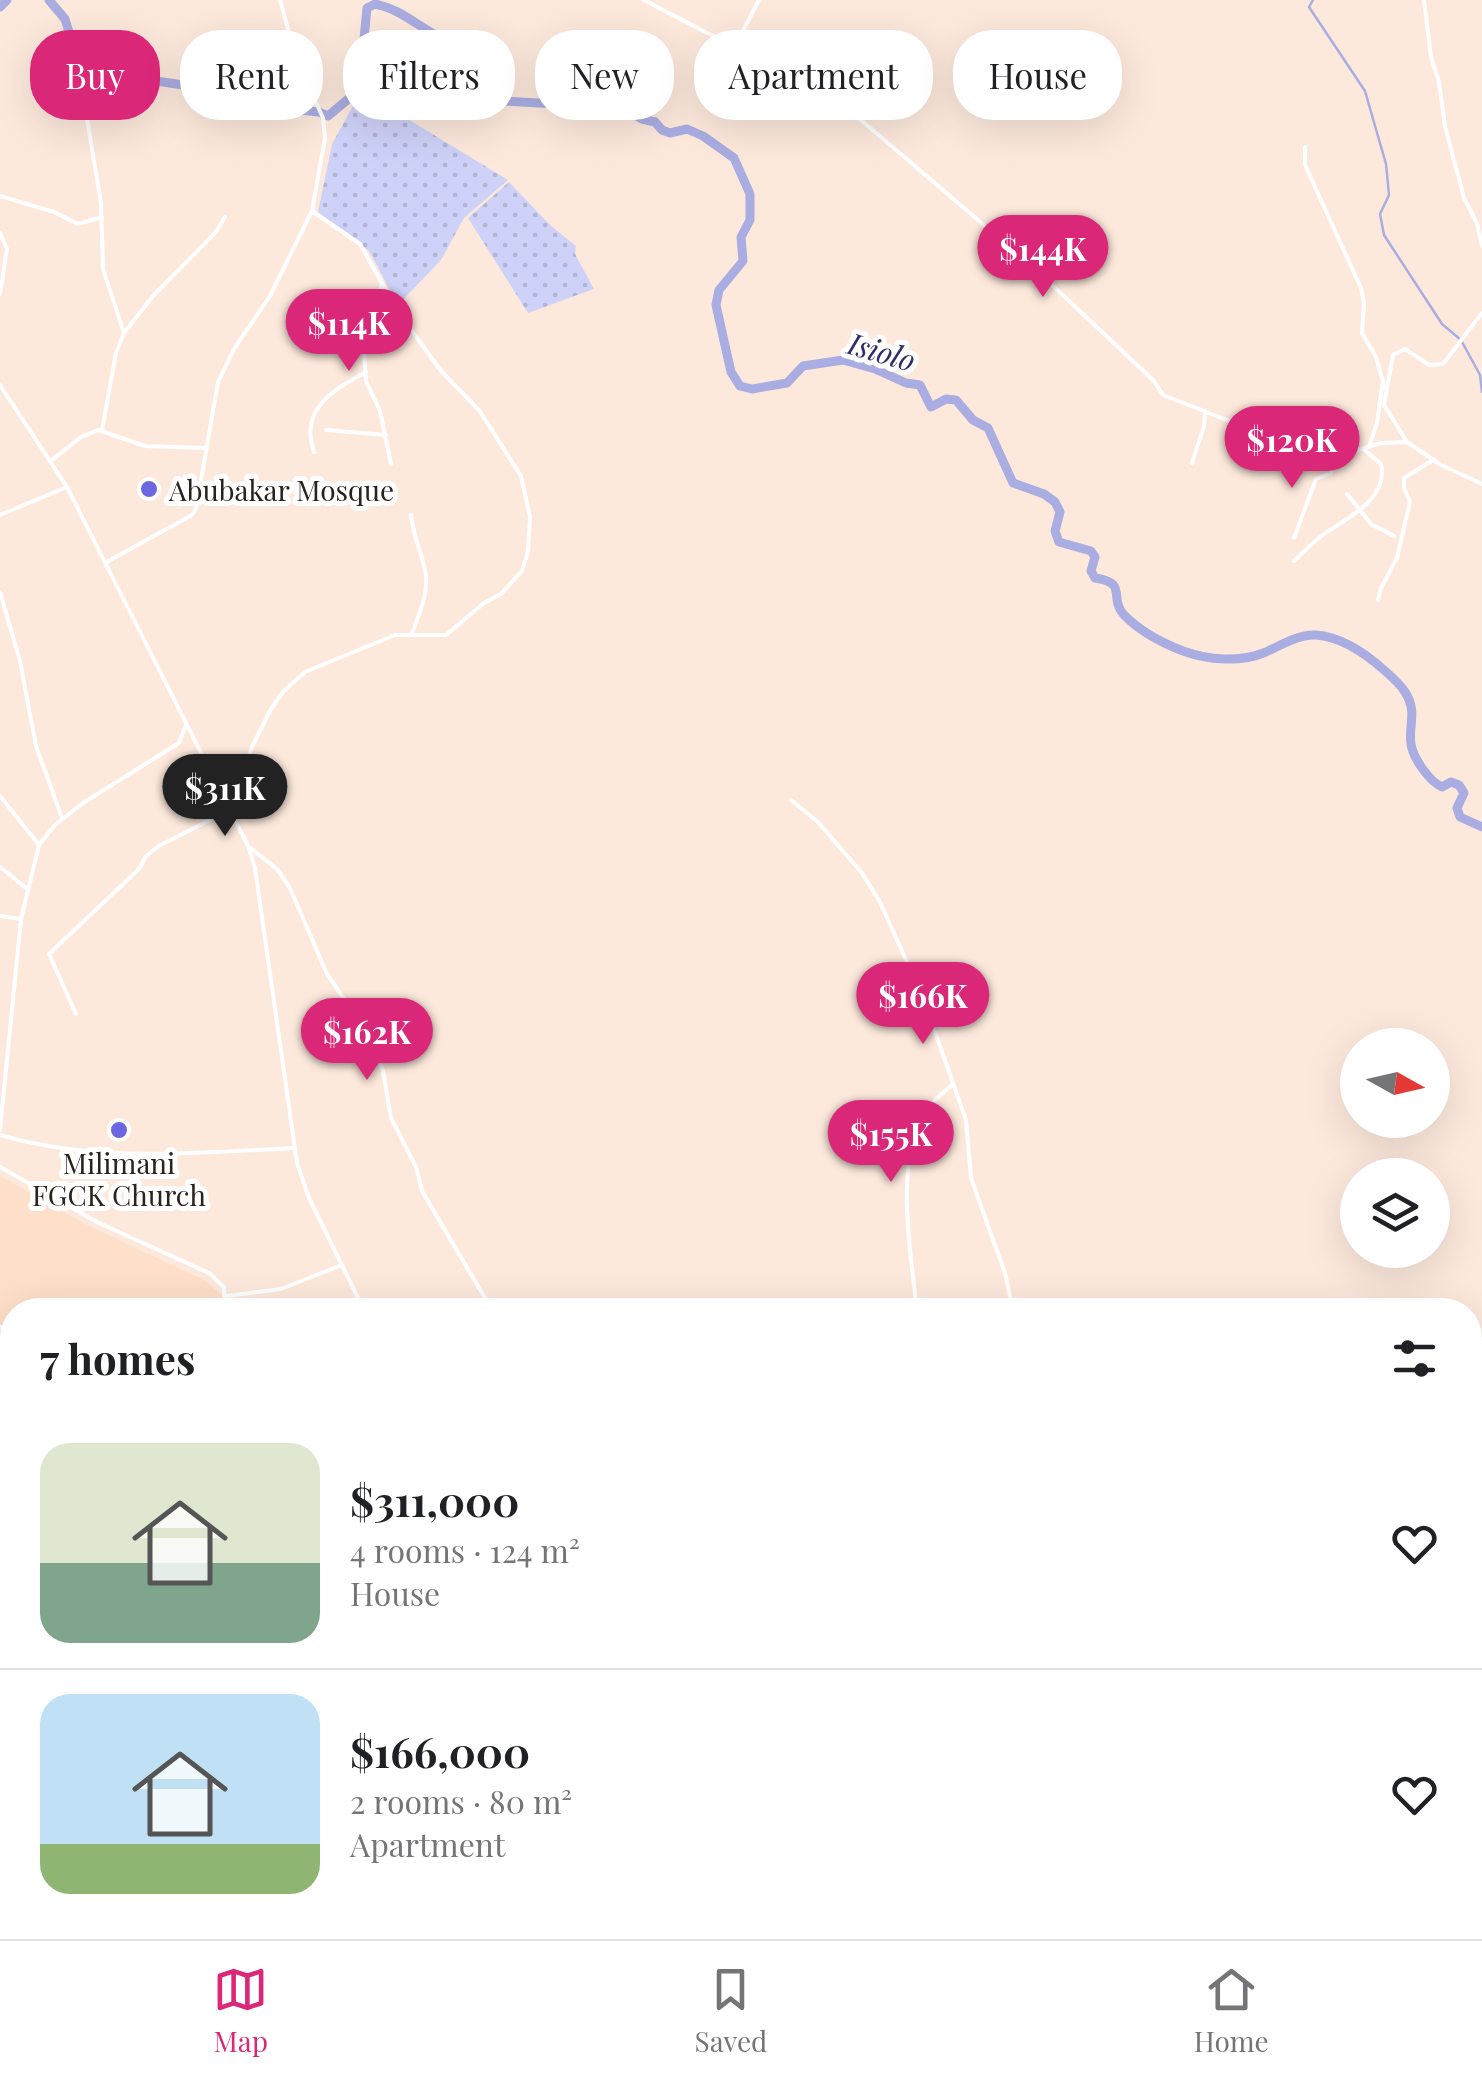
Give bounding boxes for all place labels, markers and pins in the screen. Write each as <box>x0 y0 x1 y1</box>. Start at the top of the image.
pin: $144K <box>973 215 1113 300</box>
pin: $114K <box>279 289 419 374</box>
pin: $120K <box>1222 406 1362 491</box>
place label: Abubakar Mosque <box>168 471 394 508</box>
marker: Abubakar Mosque <box>138 478 160 500</box>
pin: $311K <box>155 754 295 839</box>
pin: $166K <box>853 962 993 1047</box>
pin: $162K <box>297 998 437 1083</box>
pin: $155K <box>821 1100 961 1185</box>
marker: Milimani FGCK Church <box>108 1119 130 1141</box>
place label: Milimani FGCK Church <box>32 1144 206 1213</box>

